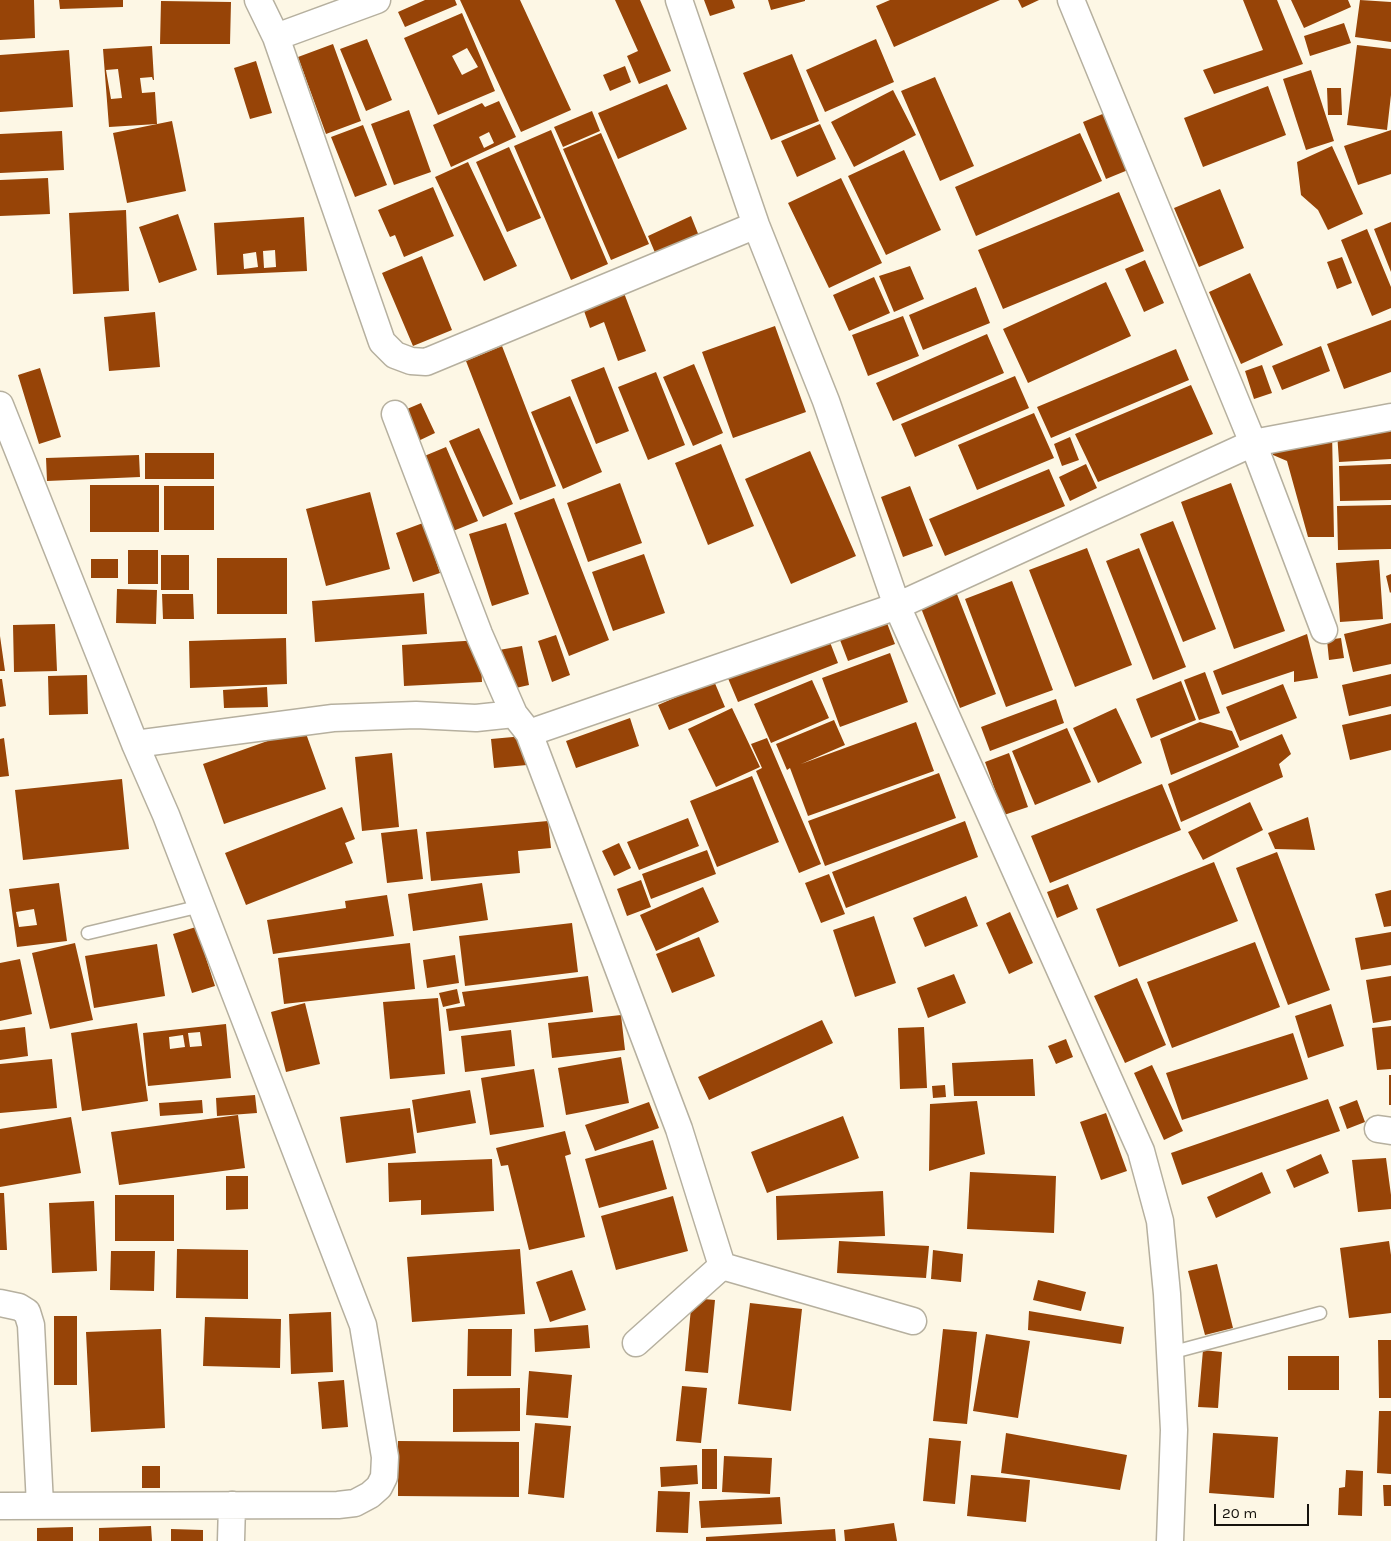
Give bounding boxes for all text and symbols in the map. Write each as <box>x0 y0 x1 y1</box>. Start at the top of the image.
scale bar <box>1216 1494 1311 1526</box>
text: 20 m <box>1222 1504 1257 1522</box>

